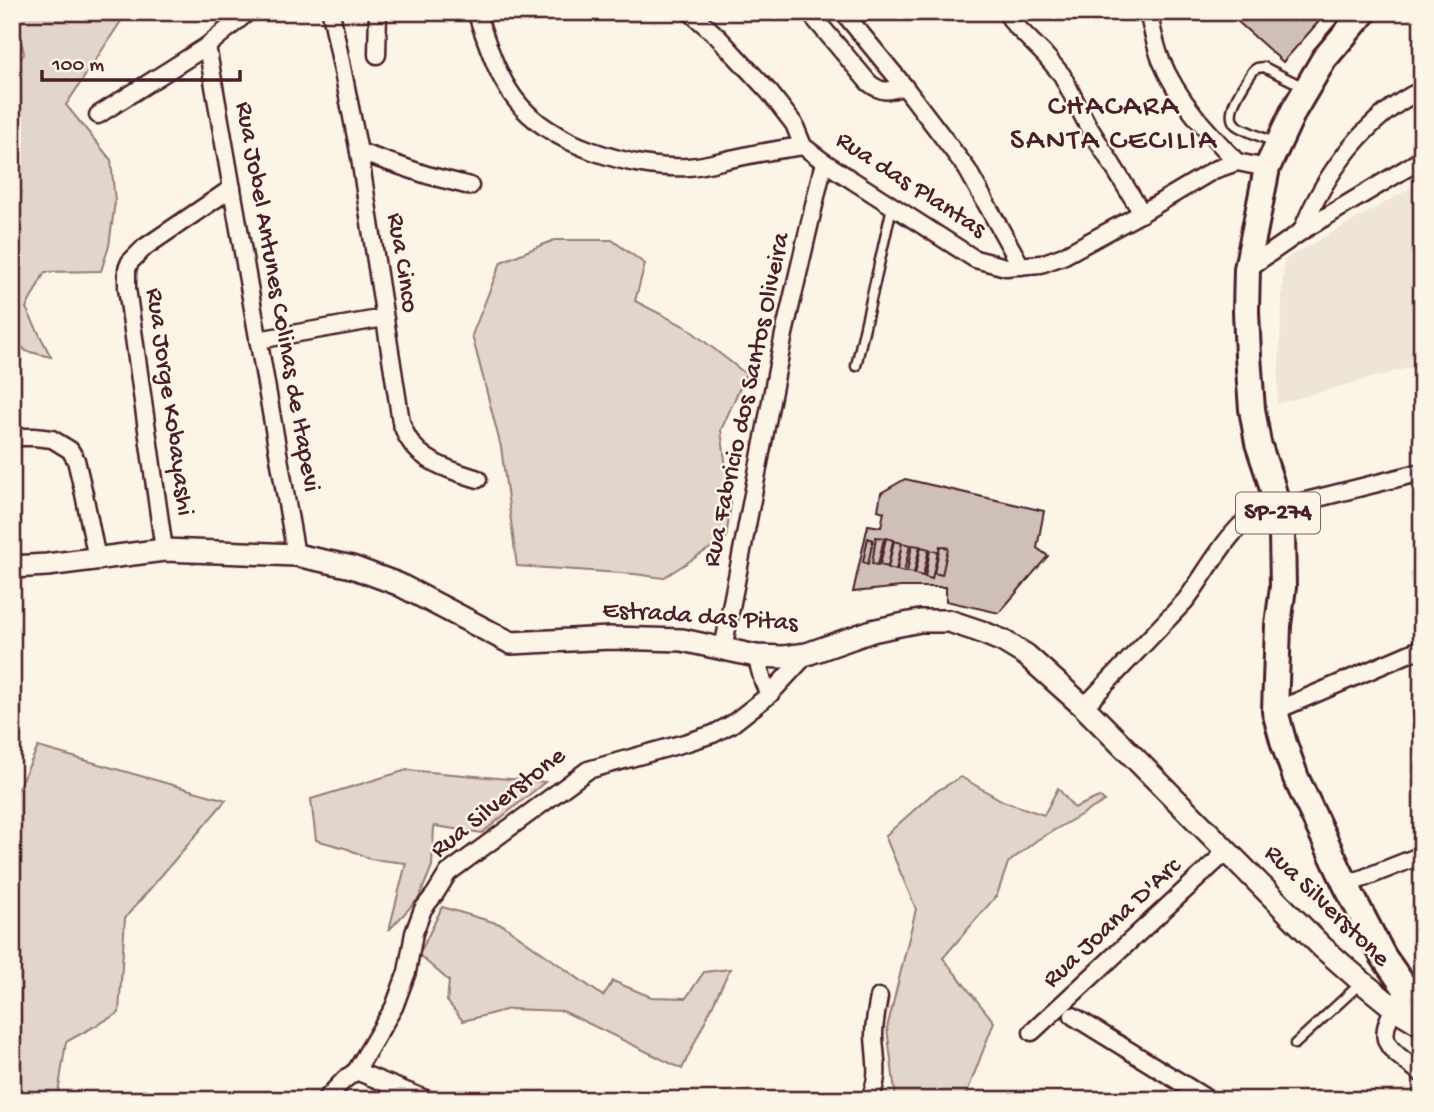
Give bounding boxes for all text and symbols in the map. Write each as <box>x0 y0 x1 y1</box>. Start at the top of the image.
scale bar <box>42 38 240 82</box>
text: 100 m <box>51 54 104 79</box>
district label: CHACARA SANTA CECILIA <box>1010 91 1218 160</box>
street label: Rua Jobel Antunes Colinas de Itapevi <box>226 100 326 494</box>
street label: Rua das Plantas <box>829 126 992 247</box>
street label: Rua Cinco <box>378 211 424 315</box>
street label: Rua Fabricio dos Santos Oliveira <box>697 228 799 570</box>
street label: Rua Jorge Kobayashi <box>137 286 199 518</box>
road number: SP-274 <box>1236 492 1320 534</box>
street label: Estrada das Pitas <box>601 596 800 640</box>
street label: Rua Silverstone <box>425 741 573 867</box>
street label: Rua Silverstone <box>1256 839 1396 975</box>
street label: Rua Joana D'Arc <box>1037 851 1190 996</box>

